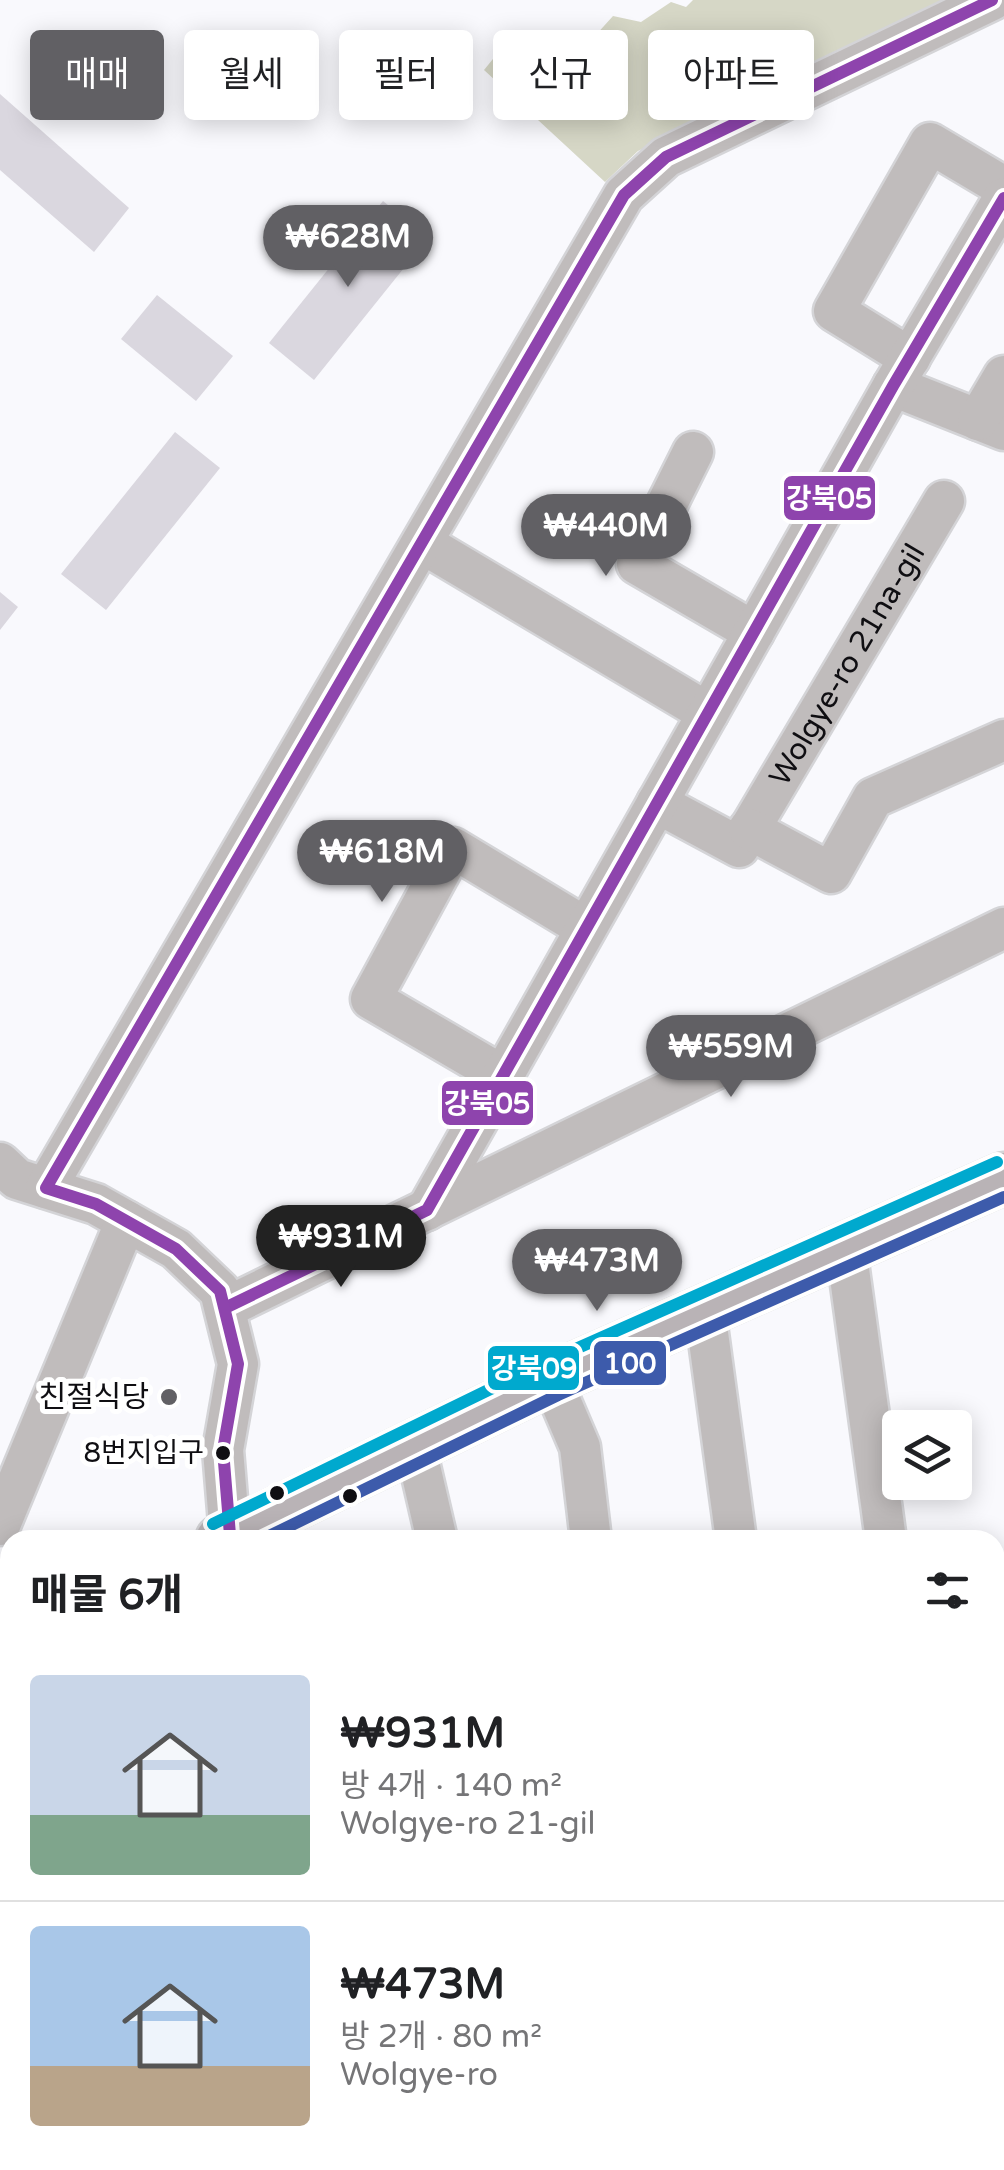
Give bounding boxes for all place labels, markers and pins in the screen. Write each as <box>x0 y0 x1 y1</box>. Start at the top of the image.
pin: ₩628M <box>278 205 418 290</box>
pin: ₩440M <box>536 494 676 579</box>
pin: ₩618M <box>312 820 452 905</box>
pin: ₩559M <box>661 1015 801 1100</box>
pin: ₩931M <box>271 1205 411 1290</box>
pin: ₩473M <box>527 1229 667 1314</box>
place label: 친절식당 <box>39 1379 149 1416</box>
marker: 친절식당 <box>158 1386 180 1408</box>
place label: 8번지입구 <box>83 1436 204 1470</box>
marker: 8번지입구 <box>213 1443 233 1463</box>
unlabelled marker <box>267 1483 287 1503</box>
unlabelled marker <box>340 1486 360 1506</box>

